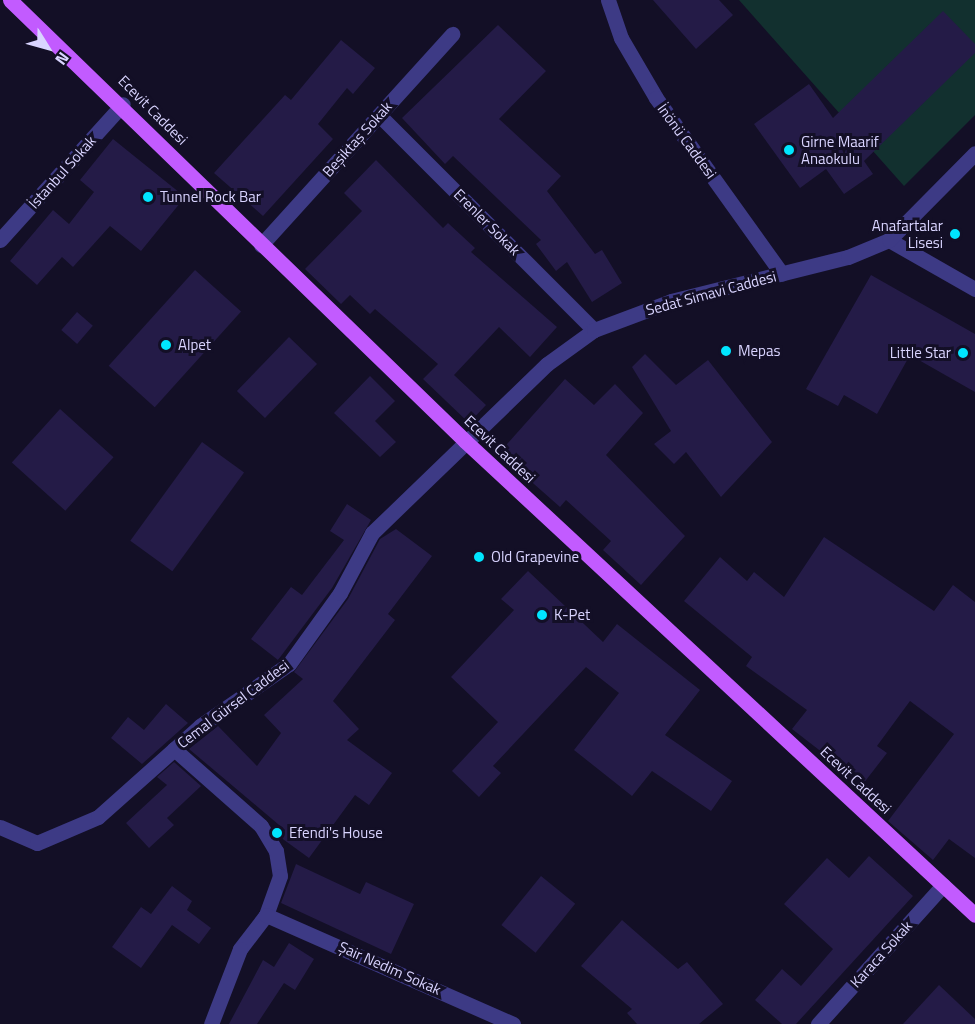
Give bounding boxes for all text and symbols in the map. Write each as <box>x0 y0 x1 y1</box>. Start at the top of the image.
north arrow <box>18 18 78 78</box>
text: N <box>49 47 75 70</box>
street label: Ecevit Caddesi <box>115 72 191 148</box>
street label: Beşiktaş Sokak <box>318 98 396 180</box>
street label: İnönü Caddesi <box>654 100 720 182</box>
street label: İstanbul Sokak <box>25 132 99 212</box>
place label: Girne Maarif Anaokulu <box>801 132 879 167</box>
marker: Girne Maarif Anaokulu <box>782 143 796 157</box>
street label: Erenler Sokak <box>450 185 524 259</box>
place label: Tunnel Rock Bar <box>160 188 261 206</box>
marker: Tunnel Rock Bar <box>141 190 155 204</box>
place label: Anafartalar Lisesi <box>872 216 943 251</box>
marker: Anafartalar Lisesi <box>948 227 962 241</box>
street label: Sedat Simavi Caddesi <box>644 267 778 319</box>
place label: Alpet <box>178 336 211 354</box>
marker: Alpet <box>159 338 173 352</box>
place label: Mepas <box>738 342 780 360</box>
marker: Mepas <box>719 344 733 358</box>
place label: Little Star <box>890 344 951 362</box>
marker: Little Star <box>956 346 970 360</box>
street label: Ecevit Caddesi <box>461 412 539 486</box>
place label: Old Grapevine <box>491 548 579 566</box>
marker: Old Grapevine <box>472 550 486 564</box>
place label: K-Pet <box>554 606 590 624</box>
marker: K-Pet <box>535 608 549 622</box>
street label: Cemal Gürsel Caddesi <box>173 656 293 752</box>
street label: Ecevit Caddesi <box>817 743 895 817</box>
place label: Efendi's House <box>289 824 383 842</box>
marker: Efendi's House <box>270 826 284 840</box>
street label: Karaca Sokak <box>846 917 916 991</box>
street label: Şair Nedim Sokak <box>336 937 444 999</box>

